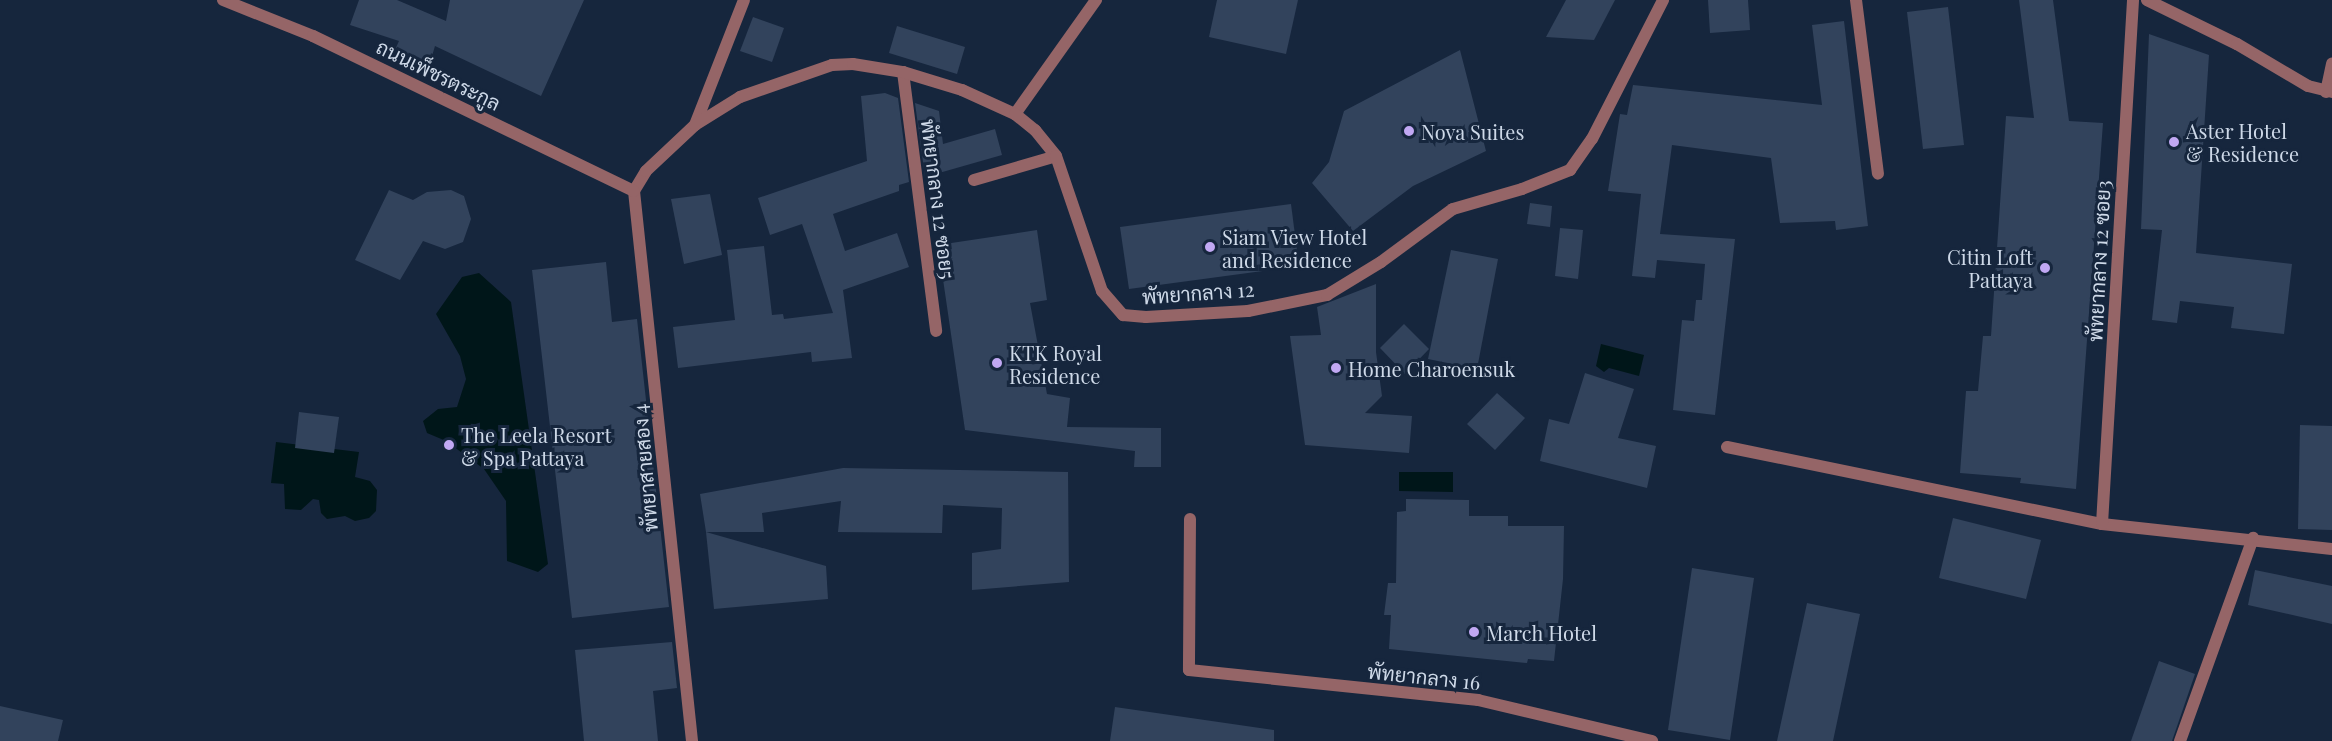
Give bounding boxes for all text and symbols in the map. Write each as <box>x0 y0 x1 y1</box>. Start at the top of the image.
street label: ถนนเพ็ชรตระกูล <box>373 34 505 114</box>
street label: พัทยากลาง 12 ซอย5 <box>917 117 961 281</box>
place label: Aster Hotel & Residence <box>2186 118 2299 165</box>
place label: Nova Suites <box>1421 119 1525 143</box>
marker: Nova Suites <box>1402 124 1416 138</box>
marker: Aster Hotel & Residence <box>2167 135 2181 149</box>
street label: พัทยากลาง 12 ซอย3 <box>2082 179 2114 343</box>
place label: Siam View Hotel and Residence <box>1222 224 1368 271</box>
marker: Siam View Hotel and Residence <box>1203 240 1217 254</box>
place label: Citin Loft Pattaya <box>1947 244 2033 291</box>
marker: Citin Loft Pattaya <box>2038 261 2052 275</box>
street label: พัทยากลาง 12 <box>1141 276 1255 308</box>
place label: KTK Royal Residence <box>1009 340 1102 387</box>
marker: KTK Royal Residence <box>990 356 1004 370</box>
place label: Home Charoensuk <box>1348 356 1515 380</box>
marker: Home Charoensuk <box>1329 361 1343 375</box>
street label: พัทยาสายสอง 4 <box>626 403 662 533</box>
place label: The Leela Resort & Spa Pattaya <box>461 422 612 469</box>
marker: The Leela Resort & Spa Pattaya <box>442 438 456 452</box>
place label: March Hotel <box>1486 620 1597 644</box>
marker: March Hotel <box>1467 625 1481 639</box>
street label: พัทยากลาง 16 <box>1366 658 1482 694</box>

